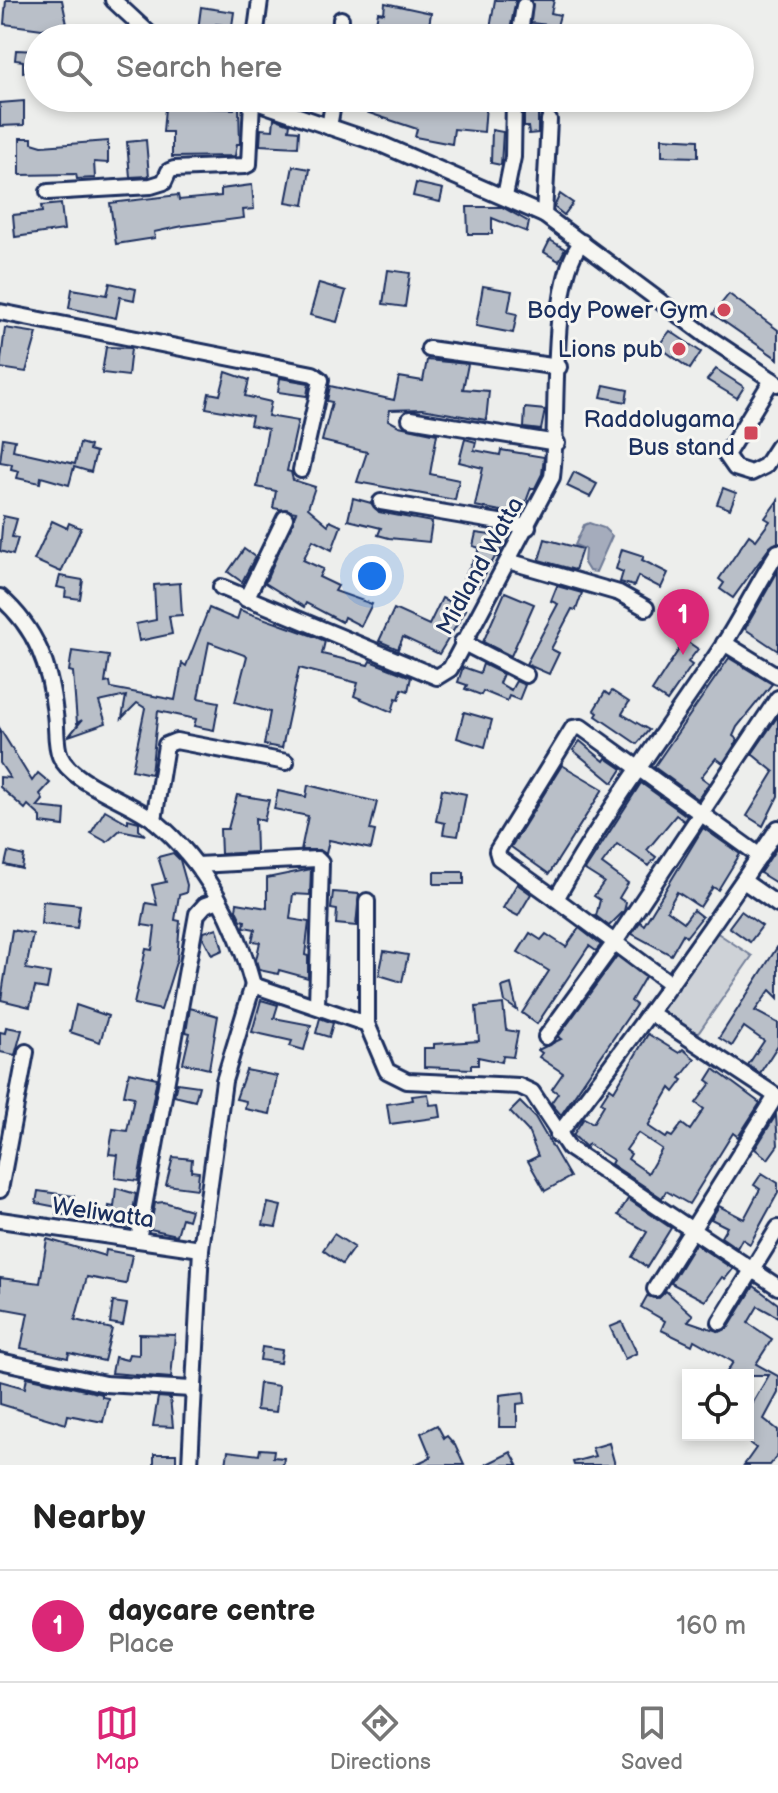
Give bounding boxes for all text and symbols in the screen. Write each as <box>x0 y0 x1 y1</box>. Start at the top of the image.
search box <box>24 24 754 112</box>
icon: search <box>52 46 96 90</box>
text: Search here <box>116 50 282 86</box>
place label: Body Power Gym <box>527 296 708 325</box>
marker: Body Power Gym <box>715 301 733 319</box>
place label: Lions pub <box>557 335 663 364</box>
marker: Lions pub <box>670 340 688 358</box>
place label: Raddolugama Bus stand <box>584 405 735 462</box>
marker: Raddolugama Bus stand <box>742 424 760 442</box>
street label: Midland Watta <box>430 492 530 640</box>
your location <box>352 556 392 596</box>
pin: 1 <box>657 589 709 655</box>
street label: Weliwatta <box>50 1191 156 1235</box>
map controls <box>682 1369 754 1441</box>
button: locate <box>682 1369 754 1441</box>
text: Nearby <box>32 1497 146 1538</box>
text: daycare centre <box>108 1593 315 1629</box>
text: 1 <box>53 1611 63 1642</box>
text: 160 m <box>676 1611 746 1642</box>
text: Place <box>108 1629 174 1660</box>
tab: Map <box>95 1701 139 1776</box>
tab: Directions <box>330 1701 431 1776</box>
tab: Saved <box>621 1701 683 1776</box>

